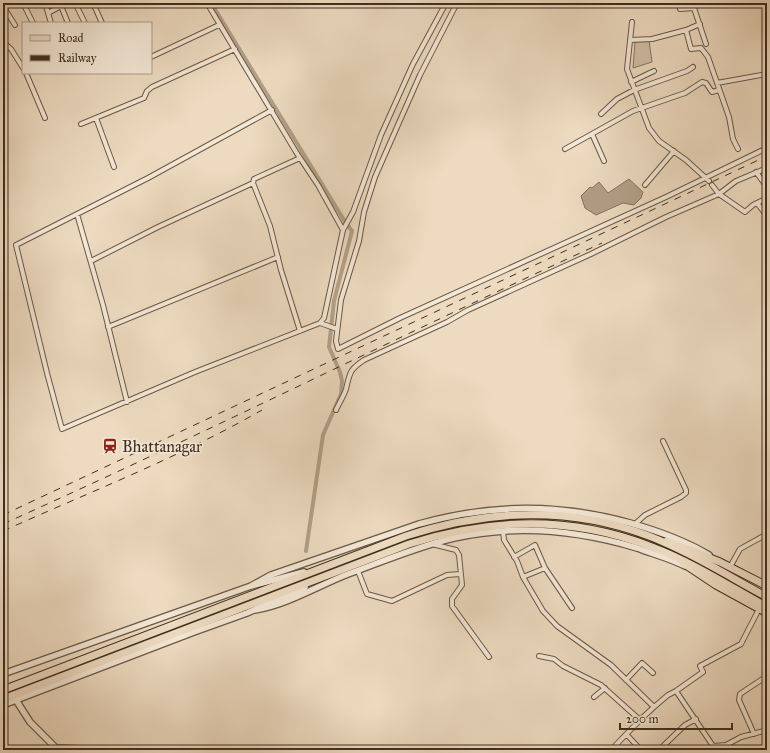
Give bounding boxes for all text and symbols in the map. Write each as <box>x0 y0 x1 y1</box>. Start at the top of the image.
legend <box>22 22 152 74</box>
text: Road <box>58 31 84 45</box>
text: Railway <box>58 51 97 65</box>
station icon: Bhattanagar <box>101 437 119 455</box>
place label: Bhattanagar <box>122 437 202 457</box>
scale bar <box>620 705 732 731</box>
text: 200 m <box>626 712 659 726</box>

